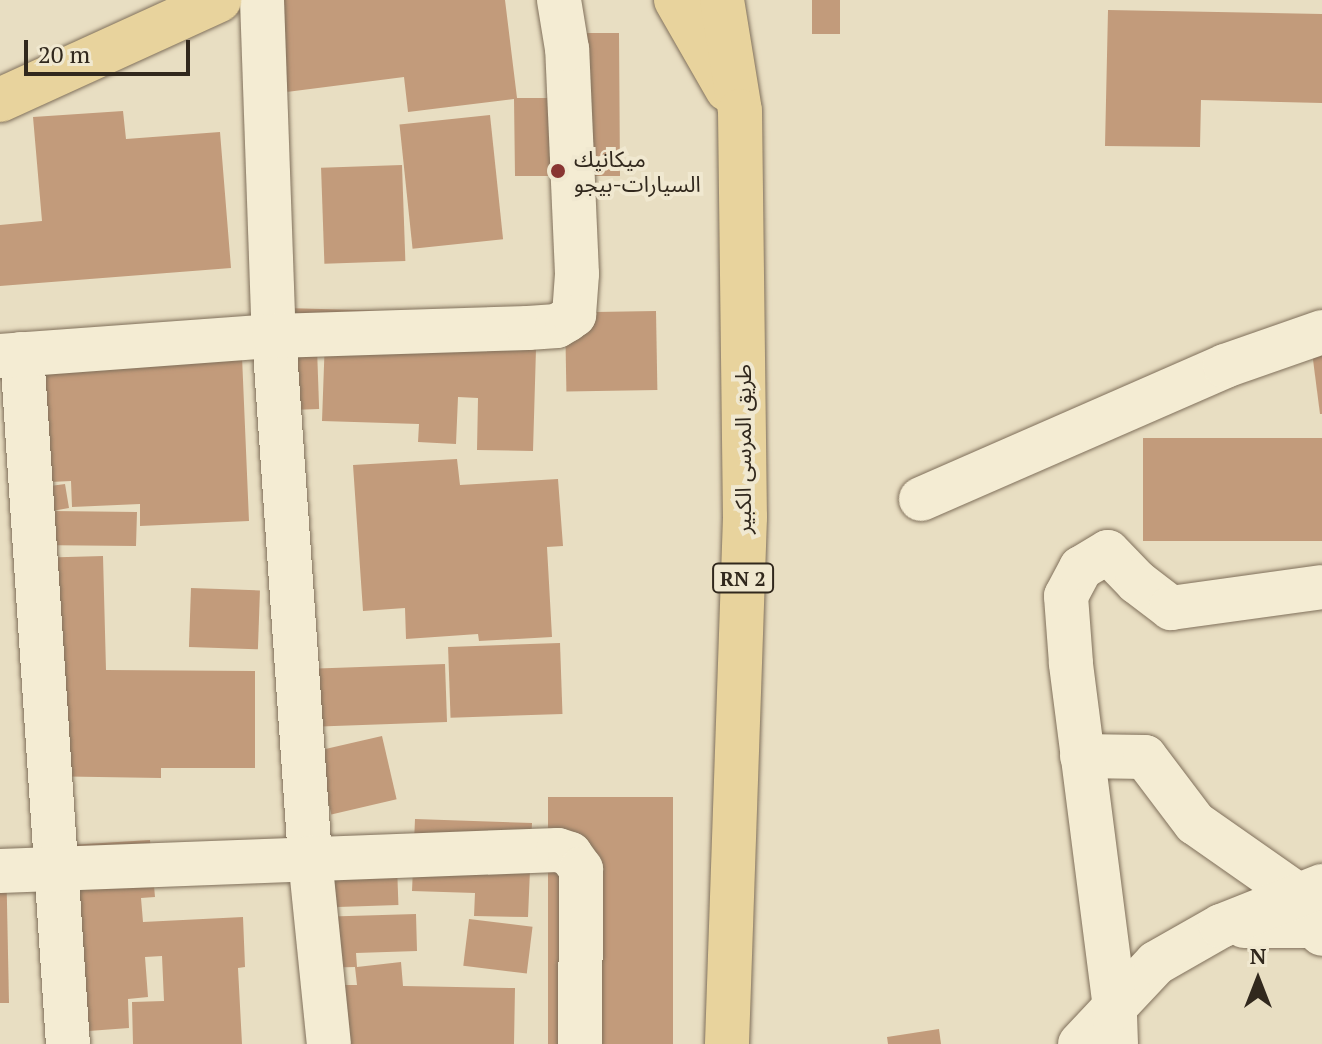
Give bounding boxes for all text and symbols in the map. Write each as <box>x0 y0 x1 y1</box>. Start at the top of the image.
scale bar <box>28 24 194 74</box>
text: 20 m <box>38 38 90 70</box>
place label: ميكانيك السيارات-بيجو <box>574 145 701 196</box>
marker: ميكانيك السيارات-بيجو <box>549 162 567 180</box>
street label: طريق المرسى الكبير <box>730 364 756 534</box>
road number: RN 2 <box>711 562 775 594</box>
north arrow <box>1218 940 1298 1020</box>
text: N <box>1250 941 1266 970</box>

